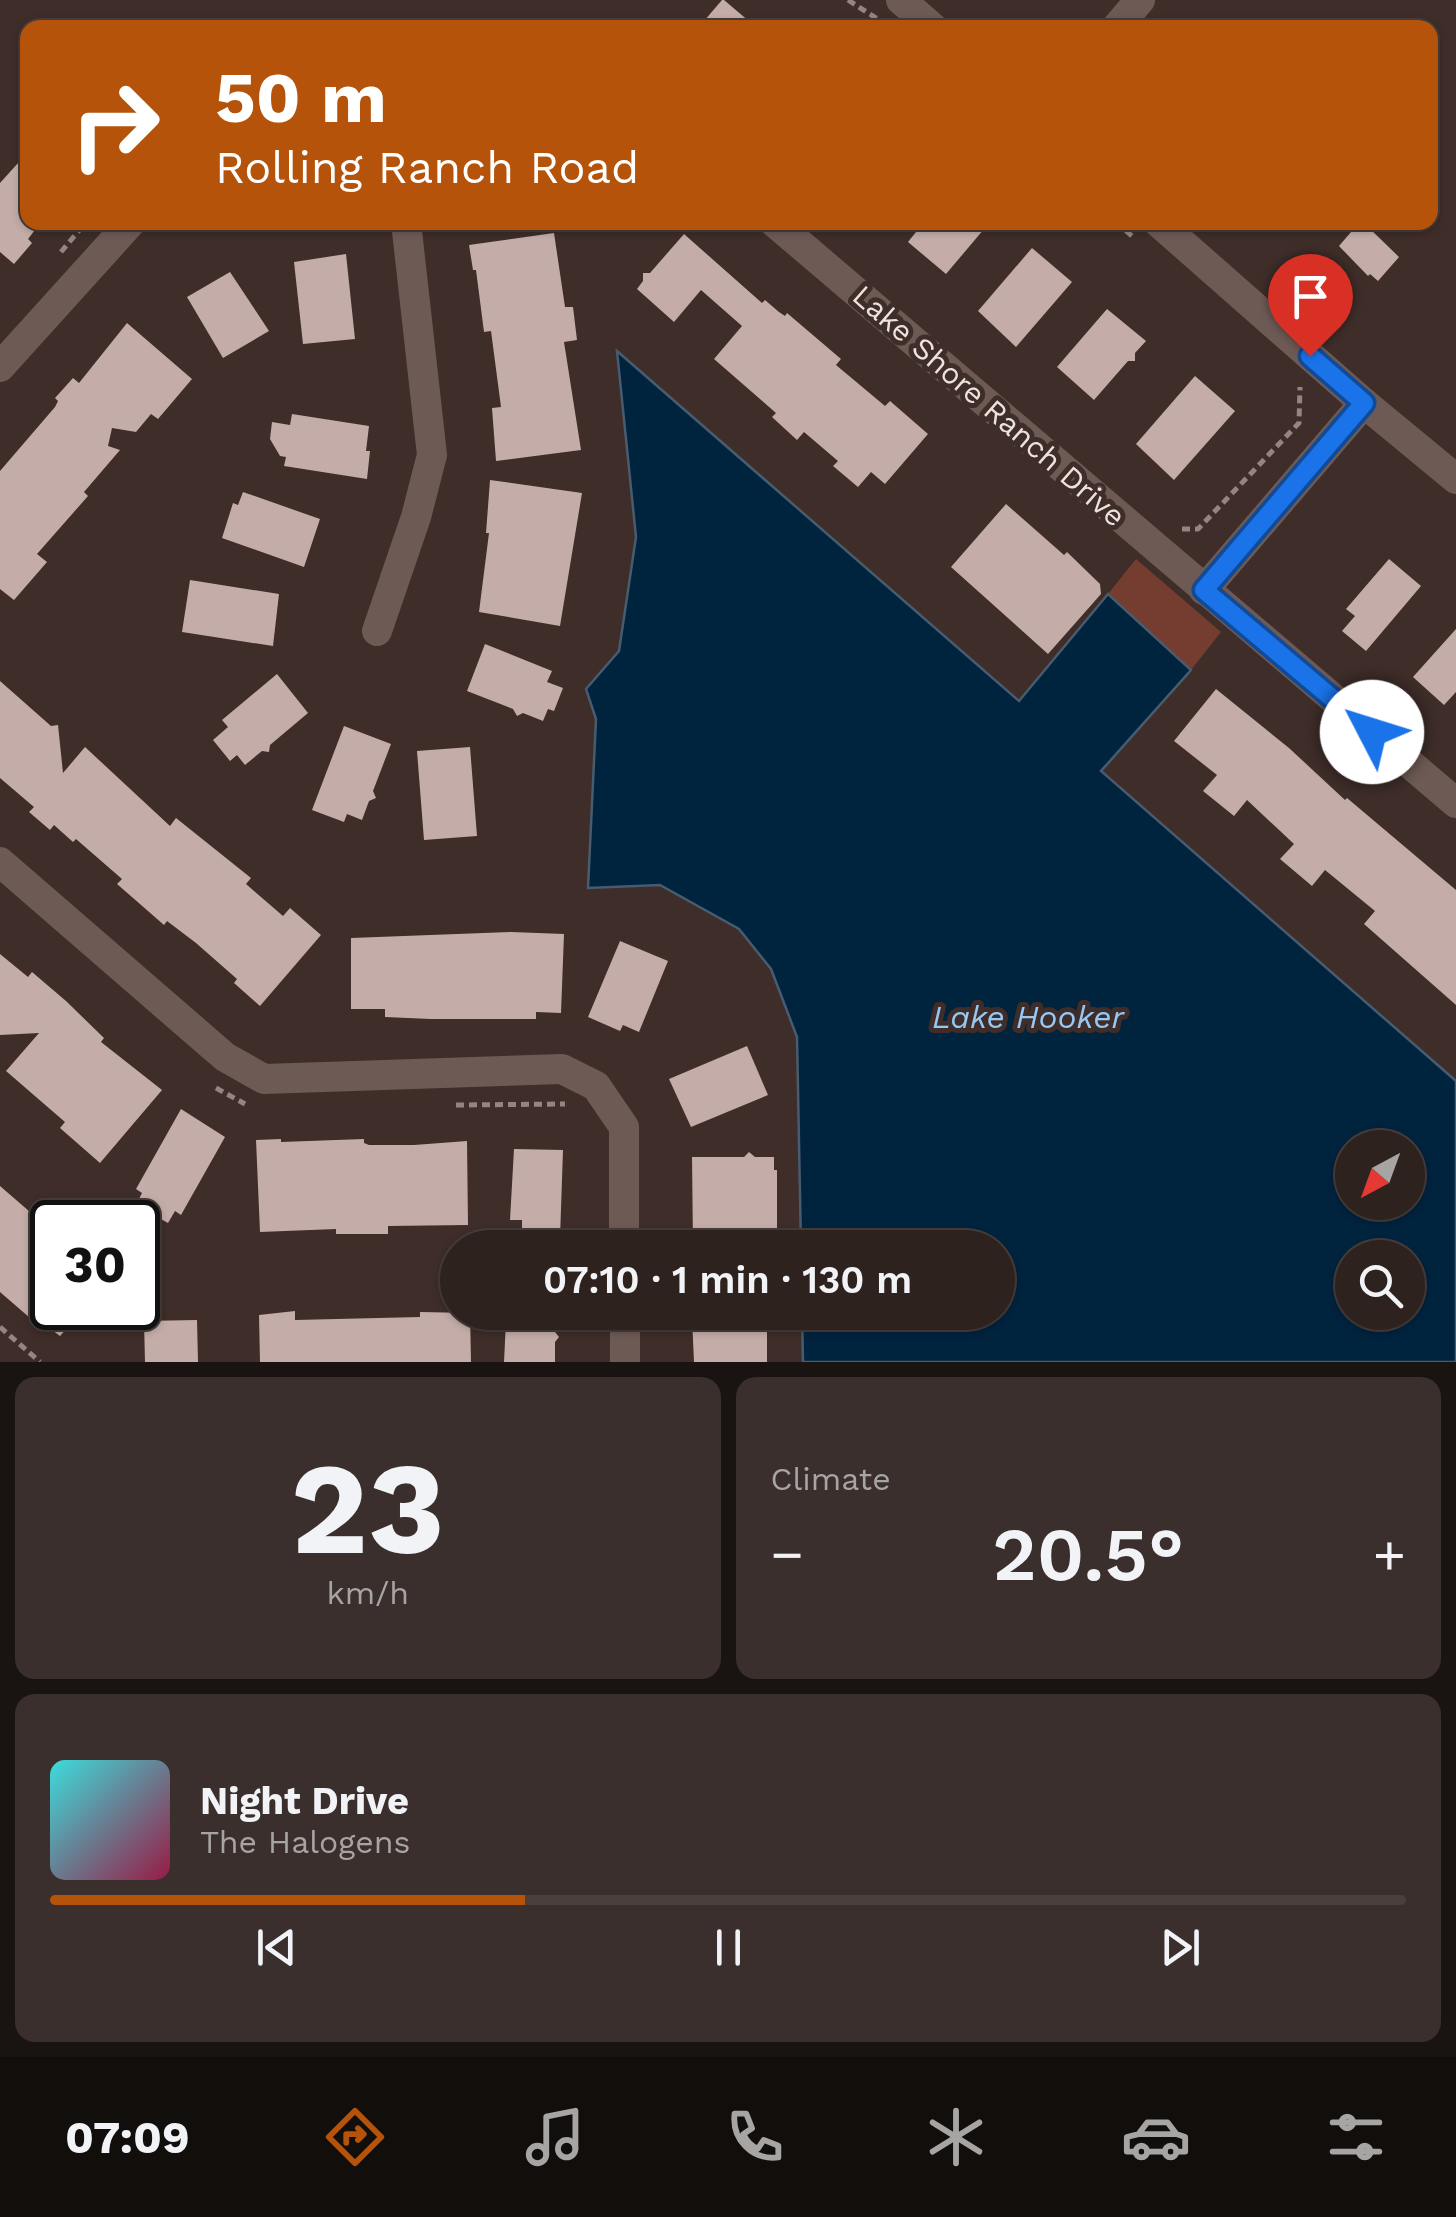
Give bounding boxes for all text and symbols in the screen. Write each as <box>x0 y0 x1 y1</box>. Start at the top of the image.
text: 50 m <box>215 57 387 139</box>
icon: right <box>50 60 180 190</box>
text: Rolling Ranch Road <box>215 141 639 194</box>
pin <box>1268 254 1353 357</box>
icon: arrive <box>1283 269 1338 324</box>
street label: Lake Shore Ranch Drive <box>846 278 1133 534</box>
position arrow <box>1320 680 1424 784</box>
water label: Lake Hooker <box>932 998 1125 1036</box>
north arrow <box>1335 1130 1425 1220</box>
map controls <box>1335 1130 1425 1330</box>
speed limit sign: 30 <box>30 1200 160 1330</box>
button: search <box>1335 1240 1425 1330</box>
text: 07:10 · 1 min · 130 m <box>543 1258 912 1302</box>
text: 23 <box>290 1432 445 1585</box>
text: Climate <box>771 1460 891 1498</box>
text: 20.5° <box>992 1510 1184 1598</box>
text: − <box>771 1522 804 1586</box>
text: + <box>1373 1522 1406 1586</box>
text: km/h <box>327 1574 409 1612</box>
text: Night Drive <box>200 1779 409 1823</box>
text: The Halogens <box>200 1823 410 1861</box>
icon: previous <box>249 1920 304 1975</box>
icon: pause <box>701 1920 756 1975</box>
icon: next <box>1153 1920 1208 1975</box>
icon: directions <box>320 2102 390 2172</box>
icon: music <box>520 2102 590 2172</box>
icon: phone <box>720 2102 790 2172</box>
icon: climate <box>921 2102 991 2172</box>
icon: car <box>1121 2102 1191 2172</box>
icon: filters <box>1321 2102 1391 2172</box>
text: 07:09 <box>65 2111 190 2164</box>

